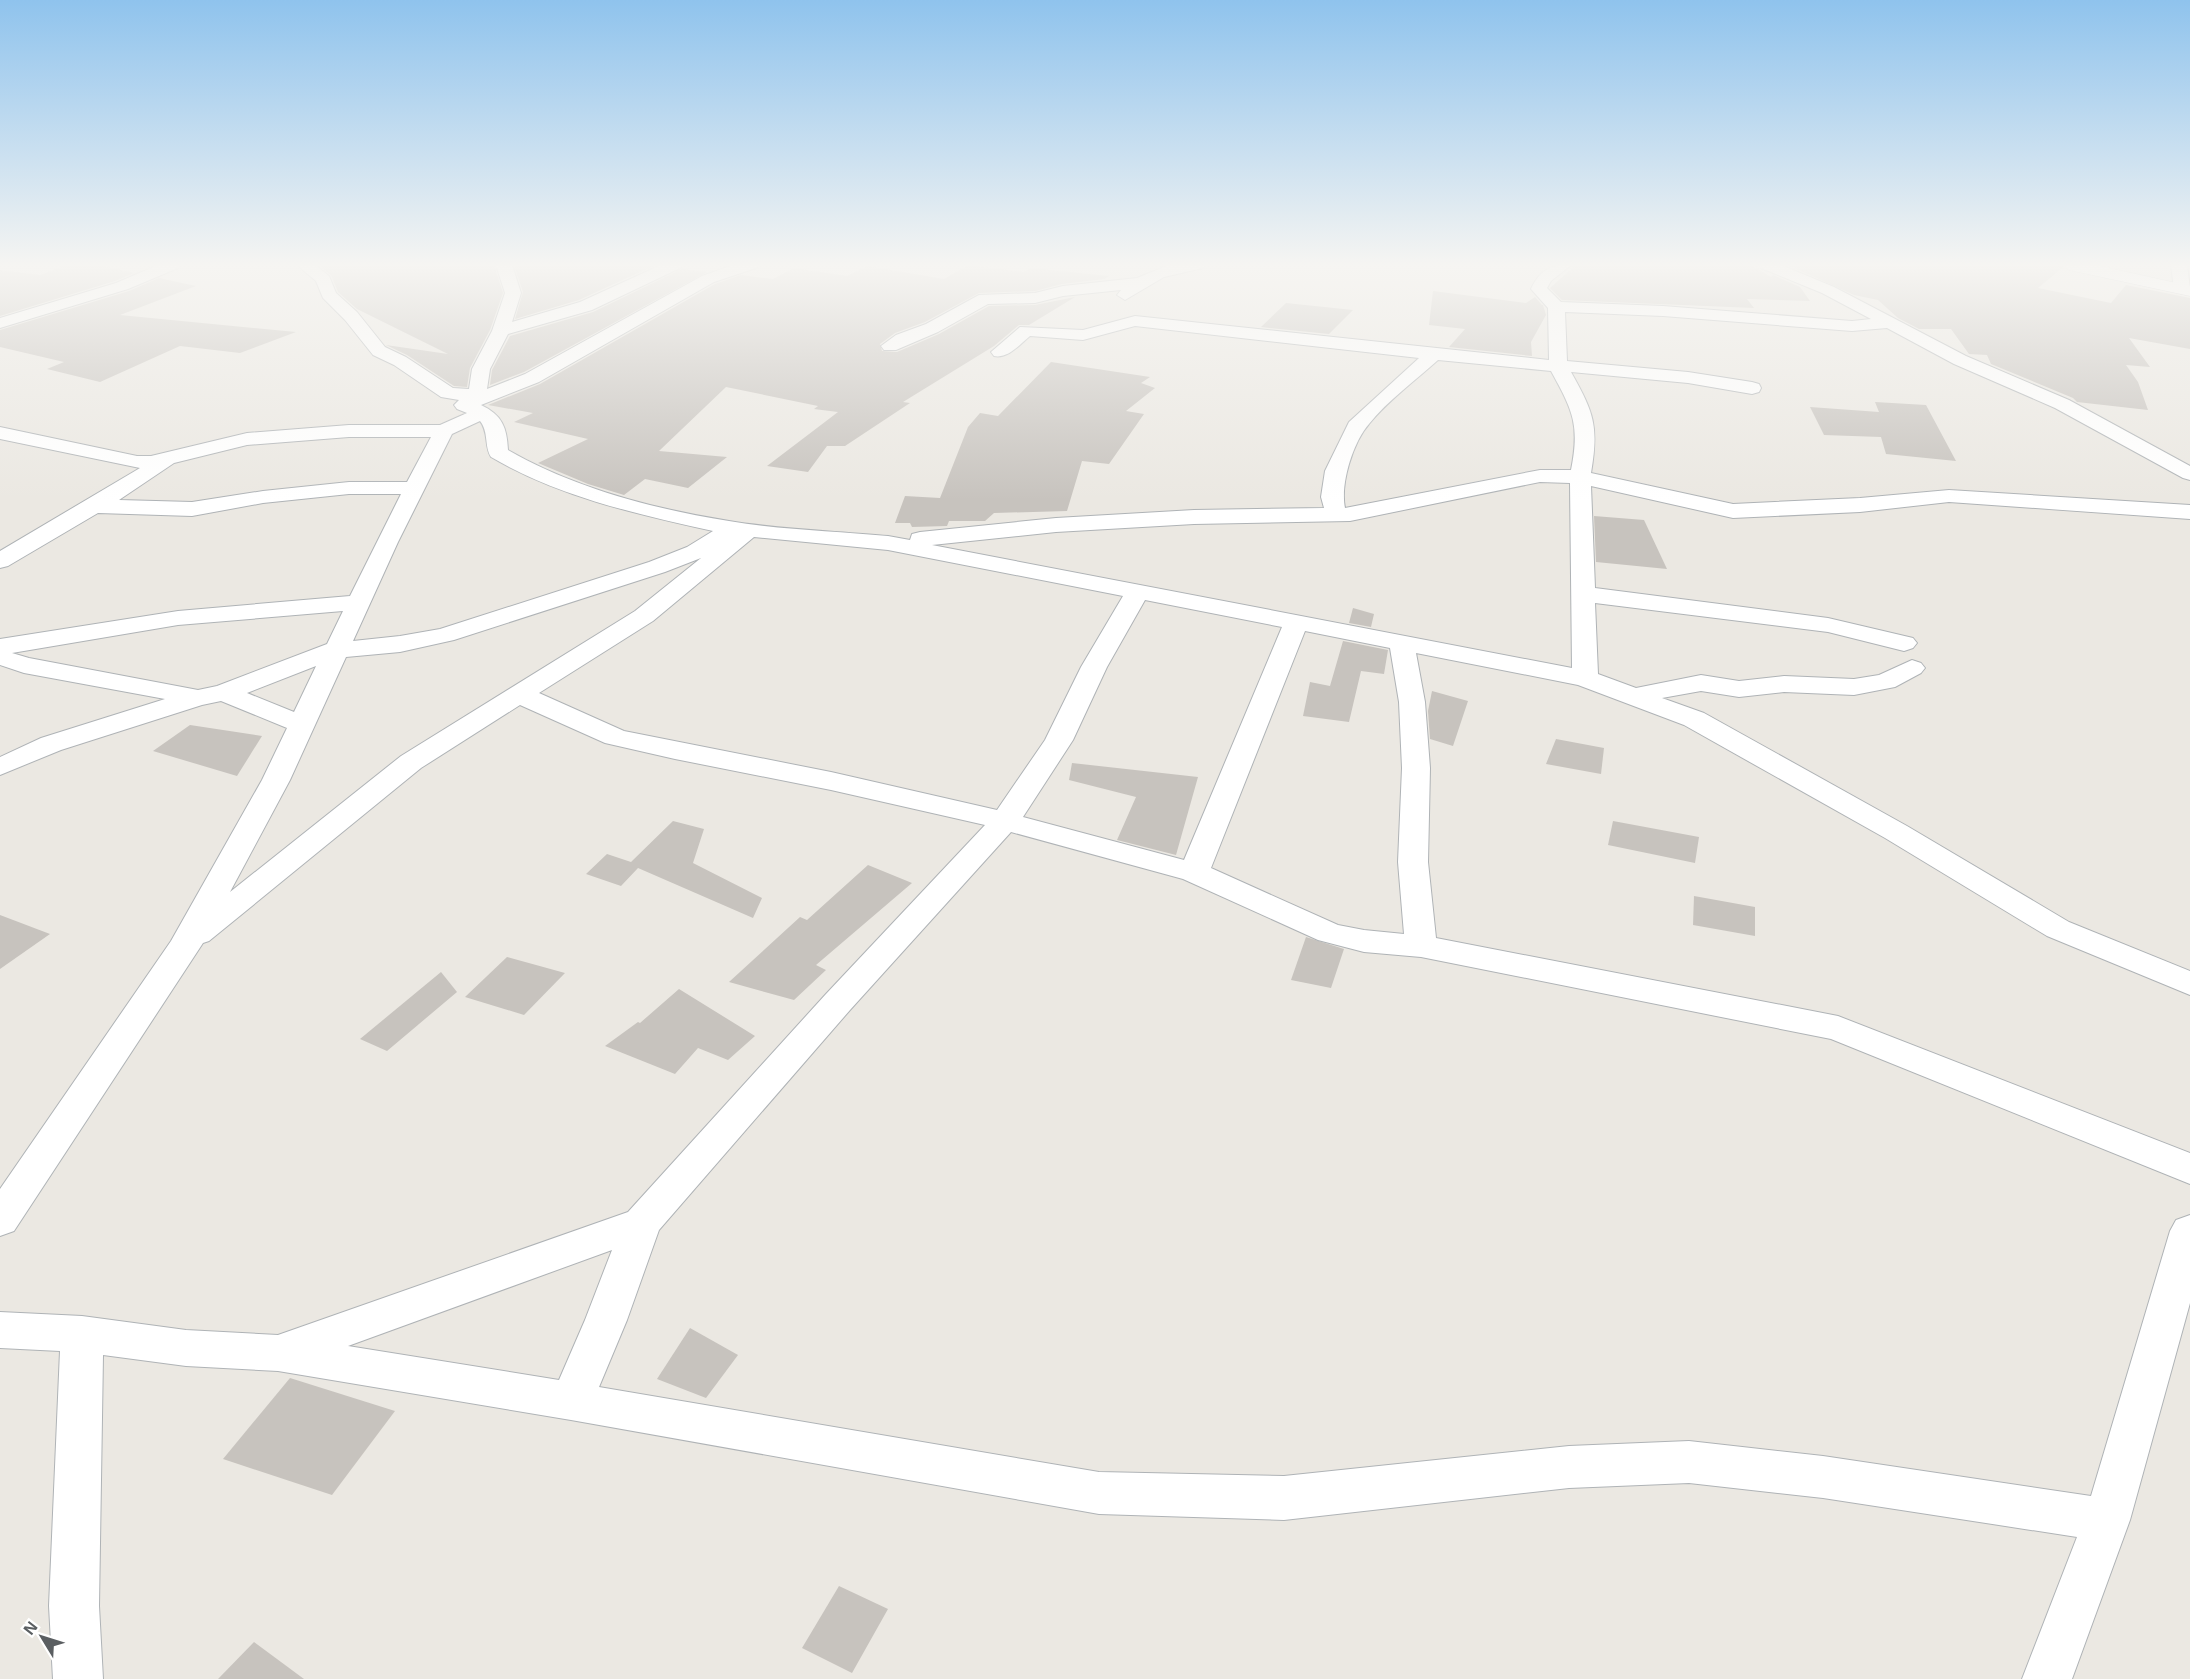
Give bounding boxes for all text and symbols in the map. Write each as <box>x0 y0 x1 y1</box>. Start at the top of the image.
north arrow <box>12 1607 72 1667</box>
text: N <box>20 1618 41 1638</box>

